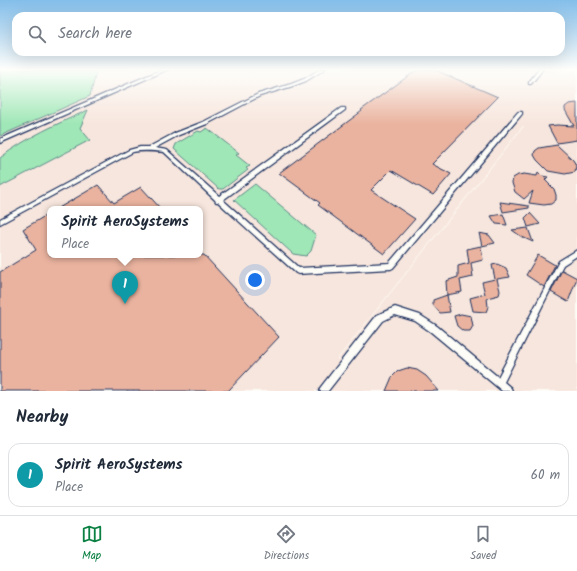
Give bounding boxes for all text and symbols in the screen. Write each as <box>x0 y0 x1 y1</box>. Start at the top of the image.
search box <box>12 12 565 56</box>
text: Search here <box>58 22 132 46</box>
icon: search <box>26 23 48 45</box>
popup <box>47 206 203 258</box>
text: Spirit AeroSystems <box>61 210 189 234</box>
text: Place <box>61 234 89 255</box>
your location <box>245 270 265 290</box>
pin: 1 <box>112 271 138 304</box>
text: Nearby <box>16 404 68 431</box>
text: Spirit AeroSystems <box>55 453 183 477</box>
text: 1 <box>28 465 32 486</box>
text: 60 m <box>531 465 560 486</box>
text: Place <box>55 477 83 498</box>
tab: Map <box>81 523 103 565</box>
tab: Directions <box>264 523 309 565</box>
tab: Saved <box>470 523 496 565</box>

